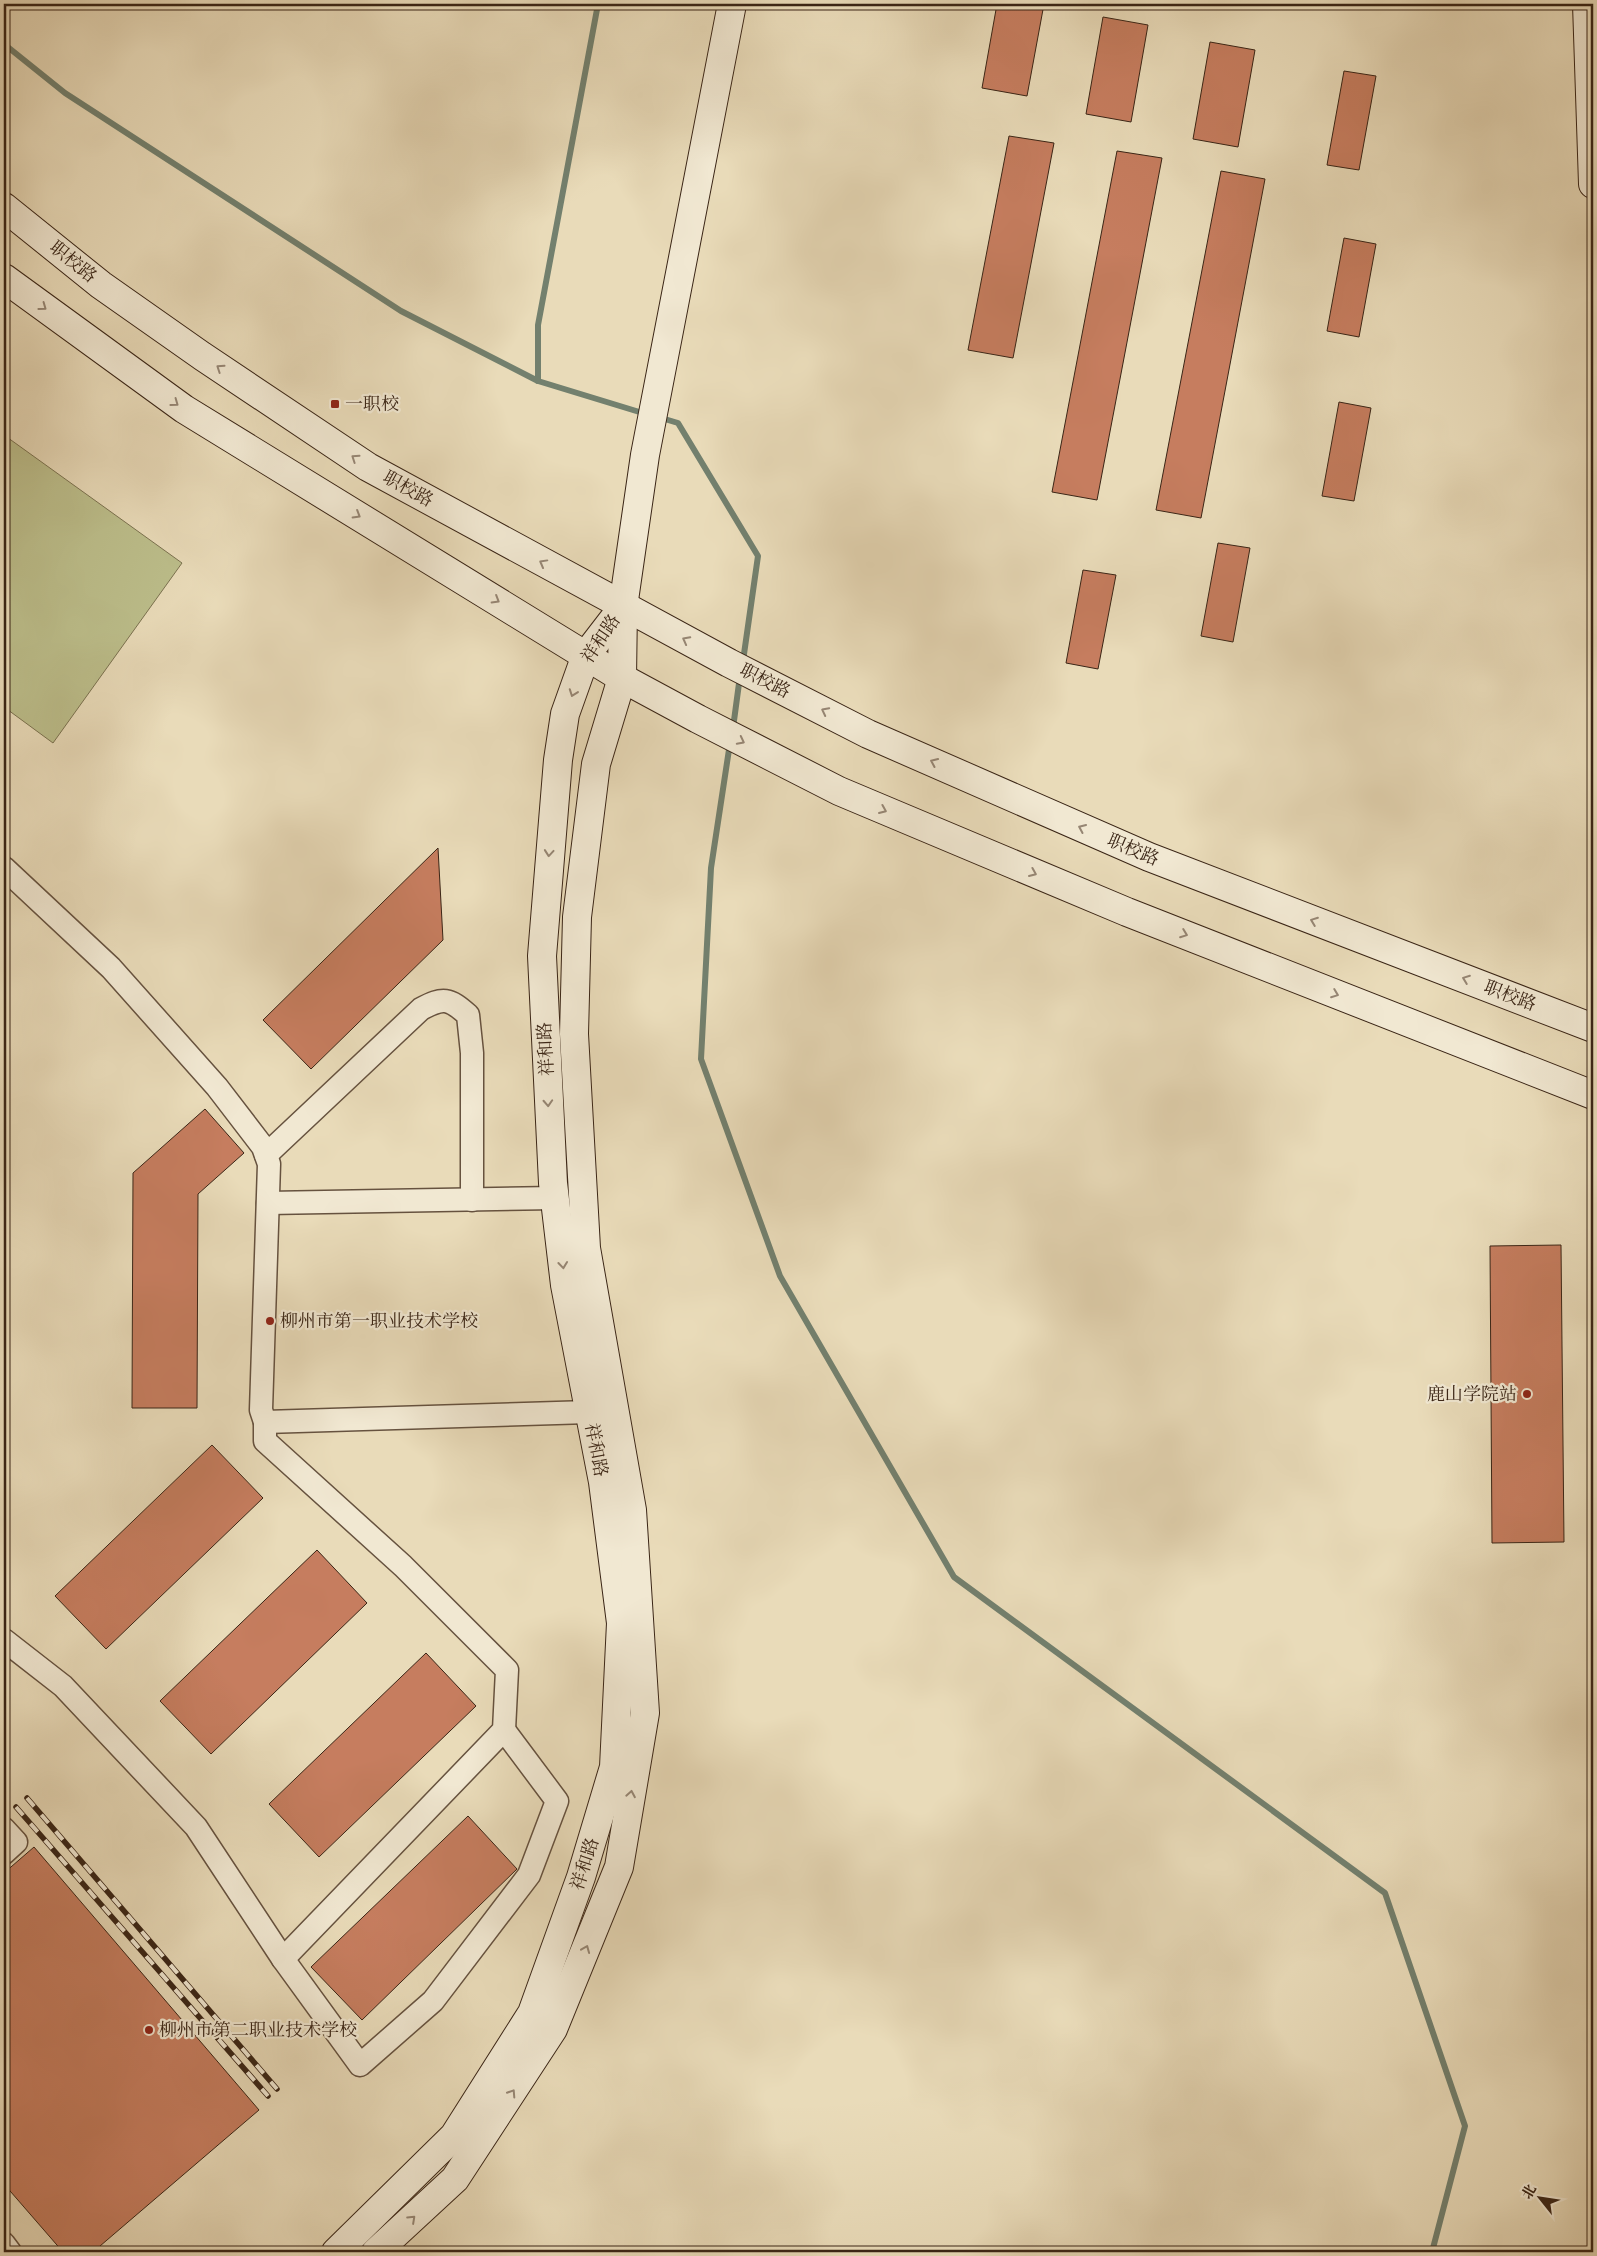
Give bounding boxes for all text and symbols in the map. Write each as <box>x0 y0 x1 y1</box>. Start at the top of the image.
street label: 职校路 <box>44 235 102 289</box>
one-way arrow <box>37 301 47 310</box>
one-way arrow <box>216 365 226 374</box>
place label: 一职校 <box>345 392 399 417</box>
one-way arrow <box>169 397 178 405</box>
marker: 一职校 <box>329 398 341 410</box>
one-way arrow <box>351 455 361 464</box>
street label: 职校路 <box>378 465 438 513</box>
one-way arrow <box>352 509 361 519</box>
one-way arrow <box>539 559 548 569</box>
one-way arrow <box>491 594 500 604</box>
street label: 祥和路 <box>576 610 626 668</box>
one-way arrow <box>682 636 691 646</box>
street label: 职校路 <box>735 658 795 704</box>
one-way arrow <box>569 688 579 697</box>
one-way arrow <box>821 707 830 717</box>
one-way arrow <box>736 735 745 745</box>
one-way arrow <box>930 758 939 769</box>
one-way arrow <box>879 804 887 814</box>
one-way arrow <box>1078 823 1087 834</box>
street label: 职校路 <box>1103 828 1163 872</box>
one-way arrow <box>544 849 555 857</box>
one-way arrow <box>1028 866 1037 877</box>
one-way arrow <box>1311 917 1319 927</box>
one-way arrow <box>1179 929 1187 939</box>
one-way arrow <box>1462 975 1471 985</box>
street label: 职校路 <box>1480 975 1540 1017</box>
one-way arrow <box>1330 988 1339 998</box>
street label: 祥和路 <box>532 1021 560 1077</box>
one-way arrow <box>543 1099 554 1107</box>
one-way arrow <box>557 1261 568 1269</box>
place label: 柳州市第一职业技术学校 <box>280 1309 478 1334</box>
marker: 柳州市第一职业技术学校 <box>264 1315 276 1327</box>
place label: 鹿山学院站 <box>1427 1382 1517 1407</box>
marker: 鹿山学院站 <box>1521 1388 1533 1400</box>
street label: 祥和路 <box>579 1421 613 1479</box>
one-way arrow <box>626 1789 636 1798</box>
street label: 祥和路 <box>565 1834 605 1894</box>
one-way arrow <box>580 1945 590 1954</box>
place label: 柳州市第二职业技术学校 <box>159 2018 357 2043</box>
marker: 柳州市第二职业技术学校 <box>143 2024 155 2036</box>
one-way arrow <box>506 2089 515 2098</box>
north arrow <box>1514 2174 1564 2224</box>
text: 北 <box>1517 2181 1541 2203</box>
one-way arrow <box>406 2216 415 2225</box>

